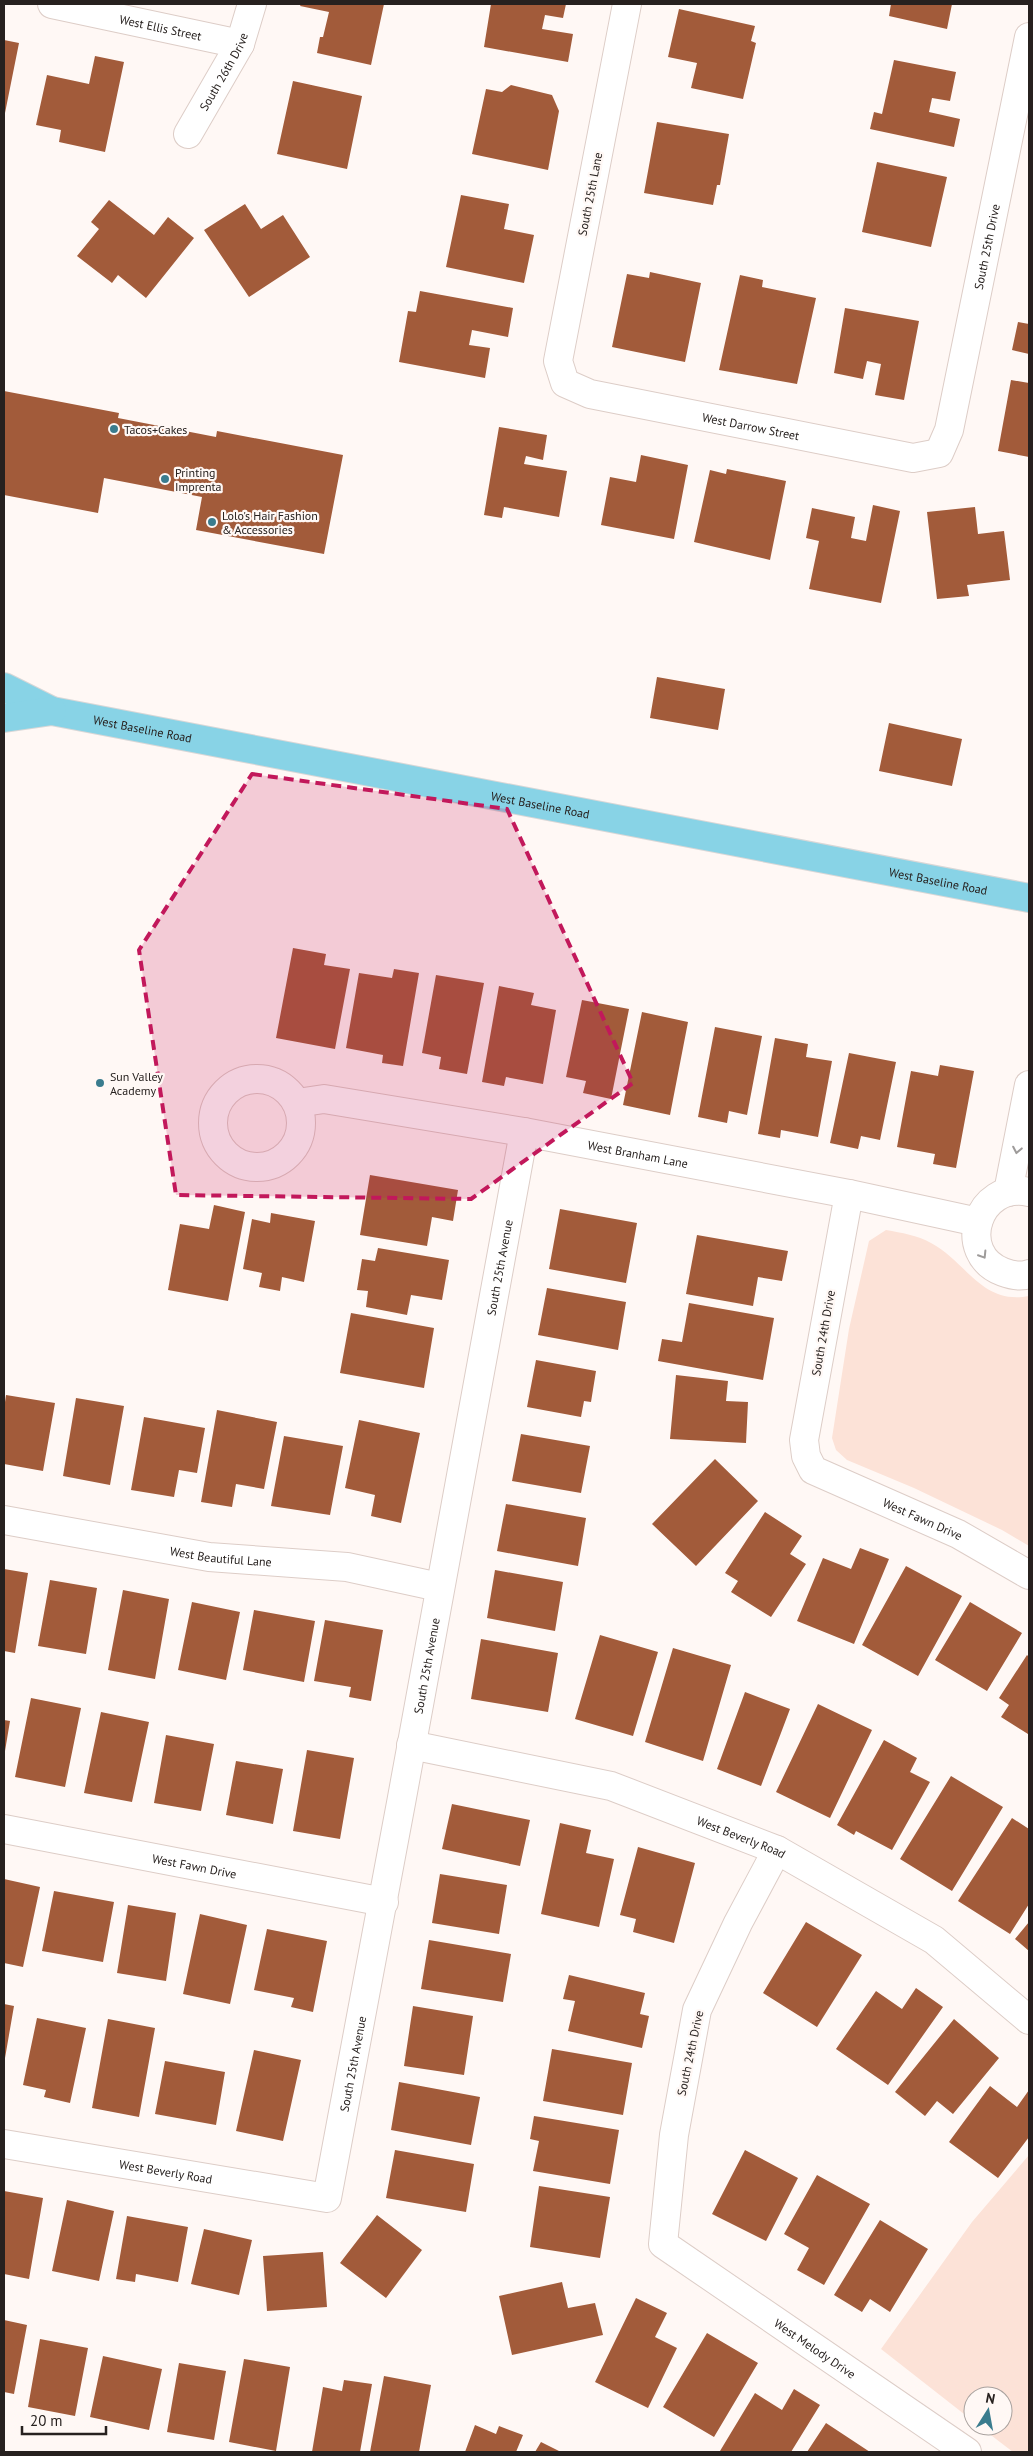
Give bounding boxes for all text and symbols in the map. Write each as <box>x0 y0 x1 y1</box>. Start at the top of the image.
street label: West Ellis Street <box>118 11 203 43</box>
street label: South 26th Drive <box>196 31 251 113</box>
street label: South 25th Lane <box>575 151 605 237</box>
street label: South 25th Drive <box>970 202 1002 291</box>
street label: West Darrow Street <box>701 409 801 443</box>
place label: Tacos+Cakes <box>124 422 187 437</box>
marker: Tacos+Cakes <box>108 423 120 435</box>
place label: Printing Imprenta <box>175 465 222 494</box>
marker: Printing Imprenta <box>159 473 171 485</box>
place label: Lolo's Hair Fashion & Accessories <box>222 508 318 537</box>
marker: Lolo's Hair Fashion & Accessories <box>206 516 218 528</box>
street label: West Baseline Road <box>92 712 193 745</box>
street label: West Baseline Road <box>490 788 591 821</box>
street label: West Baseline Road <box>888 864 989 897</box>
place label: Sun Valley Academy <box>110 1069 163 1098</box>
marker: Sun Valley Academy <box>94 1077 106 1089</box>
street label: West Branham Lane <box>587 1137 689 1171</box>
one-way arrow <box>1012 1145 1022 1154</box>
street label: South 25th Avenue <box>483 1218 515 1317</box>
one-way arrow <box>977 1250 987 1259</box>
street label: South 24th Drive <box>808 1289 838 1377</box>
street label: West Fawn Drive <box>881 1494 966 1543</box>
street label: West Beautiful Lane <box>169 1543 272 1569</box>
street label: South 25th Avenue <box>410 1617 442 1715</box>
street label: West Beverly Road <box>695 1812 788 1861</box>
street label: West Fawn Drive <box>151 1850 238 1881</box>
street label: South 24th Drive <box>674 2009 706 2097</box>
street label: South 25th Avenue <box>336 2015 369 2113</box>
street label: West Beverly Road <box>118 2156 213 2186</box>
street label: West Melody Drive <box>772 2315 859 2381</box>
north arrow <box>963 2386 1013 2436</box>
text: N <box>984 2389 997 2408</box>
scale bar <box>22 2404 106 2436</box>
text: 20 m <box>30 2411 63 2430</box>

